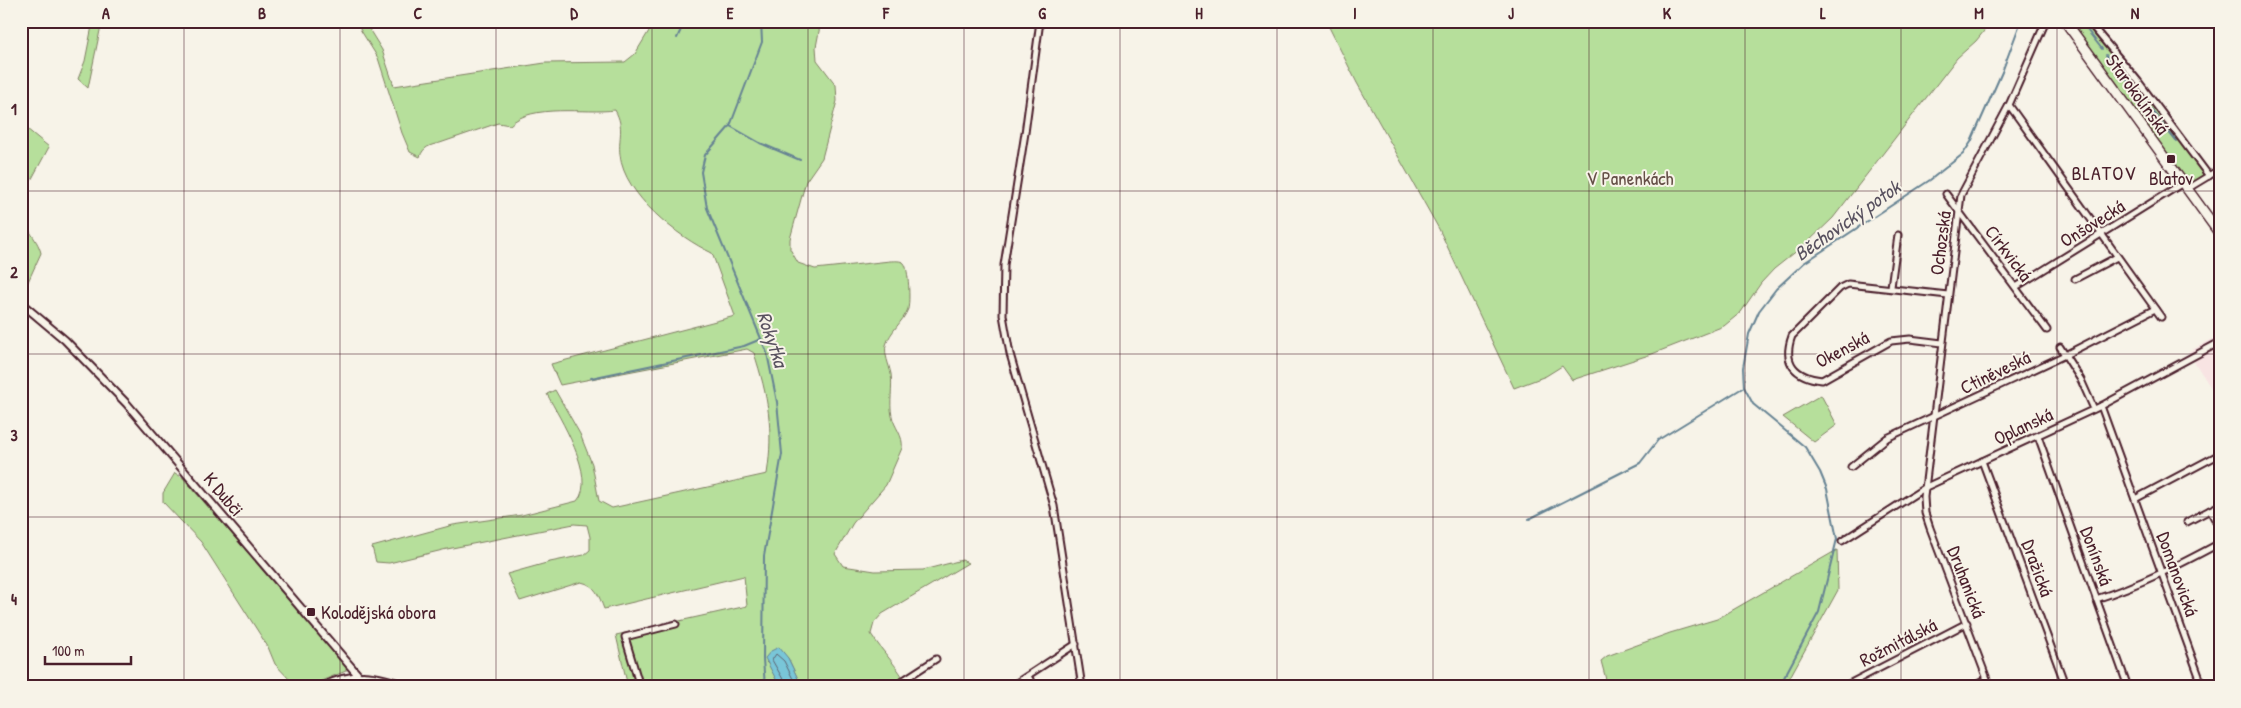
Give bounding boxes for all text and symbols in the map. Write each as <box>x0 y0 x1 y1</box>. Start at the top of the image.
text: A <box>102 2 110 24</box>
text: B <box>258 2 266 24</box>
text: C <box>414 2 423 24</box>
text: D <box>570 2 578 24</box>
text: E <box>726 2 734 24</box>
text: F <box>882 2 890 24</box>
text: G <box>1038 2 1046 24</box>
text: H <box>1195 2 1203 24</box>
text: I <box>1353 2 1357 24</box>
text: J <box>1508 2 1514 24</box>
text: K <box>1663 2 1672 24</box>
text: L <box>1820 2 1826 24</box>
text: M <box>1974 2 1984 24</box>
text: N <box>2131 2 2140 24</box>
street label: Starokolínská <box>2100 48 2176 140</box>
text: 1 <box>11 98 17 120</box>
marker: Blatov <box>2165 153 2177 165</box>
district label: BLATOV <box>2071 159 2137 186</box>
park label: V Panenkách <box>1586 165 1674 191</box>
place label: Blatov <box>2149 165 2193 191</box>
water label: Běchovický potok <box>1789 172 1907 267</box>
street label: Onšovecká <box>2055 193 2130 253</box>
street label: Ochozská <box>1923 209 1957 277</box>
street label: Církvická <box>1979 219 2039 287</box>
text: 2 <box>10 261 18 283</box>
water label: Rokytka <box>750 308 796 373</box>
street label: Okenská <box>1811 324 1874 374</box>
street label: Ctiněveská <box>1956 344 2035 400</box>
street label: Oplanská <box>1989 401 2057 451</box>
text: 3 <box>10 424 18 446</box>
street label: K Dubči <box>198 466 250 522</box>
street label: Donínská <box>2074 523 2120 590</box>
street label: Domanovická <box>2151 528 2205 620</box>
street label: Dražická <box>2016 536 2060 601</box>
street label: Druhanická <box>1941 542 1993 622</box>
text: 4 <box>11 588 17 610</box>
place label: Kolodějská obora <box>321 599 436 625</box>
marker: Kolodějská obora <box>305 606 317 618</box>
street label: Rožmitálská <box>1855 611 1941 672</box>
scale bar <box>45 633 131 665</box>
text: 100 m <box>52 640 85 661</box>

